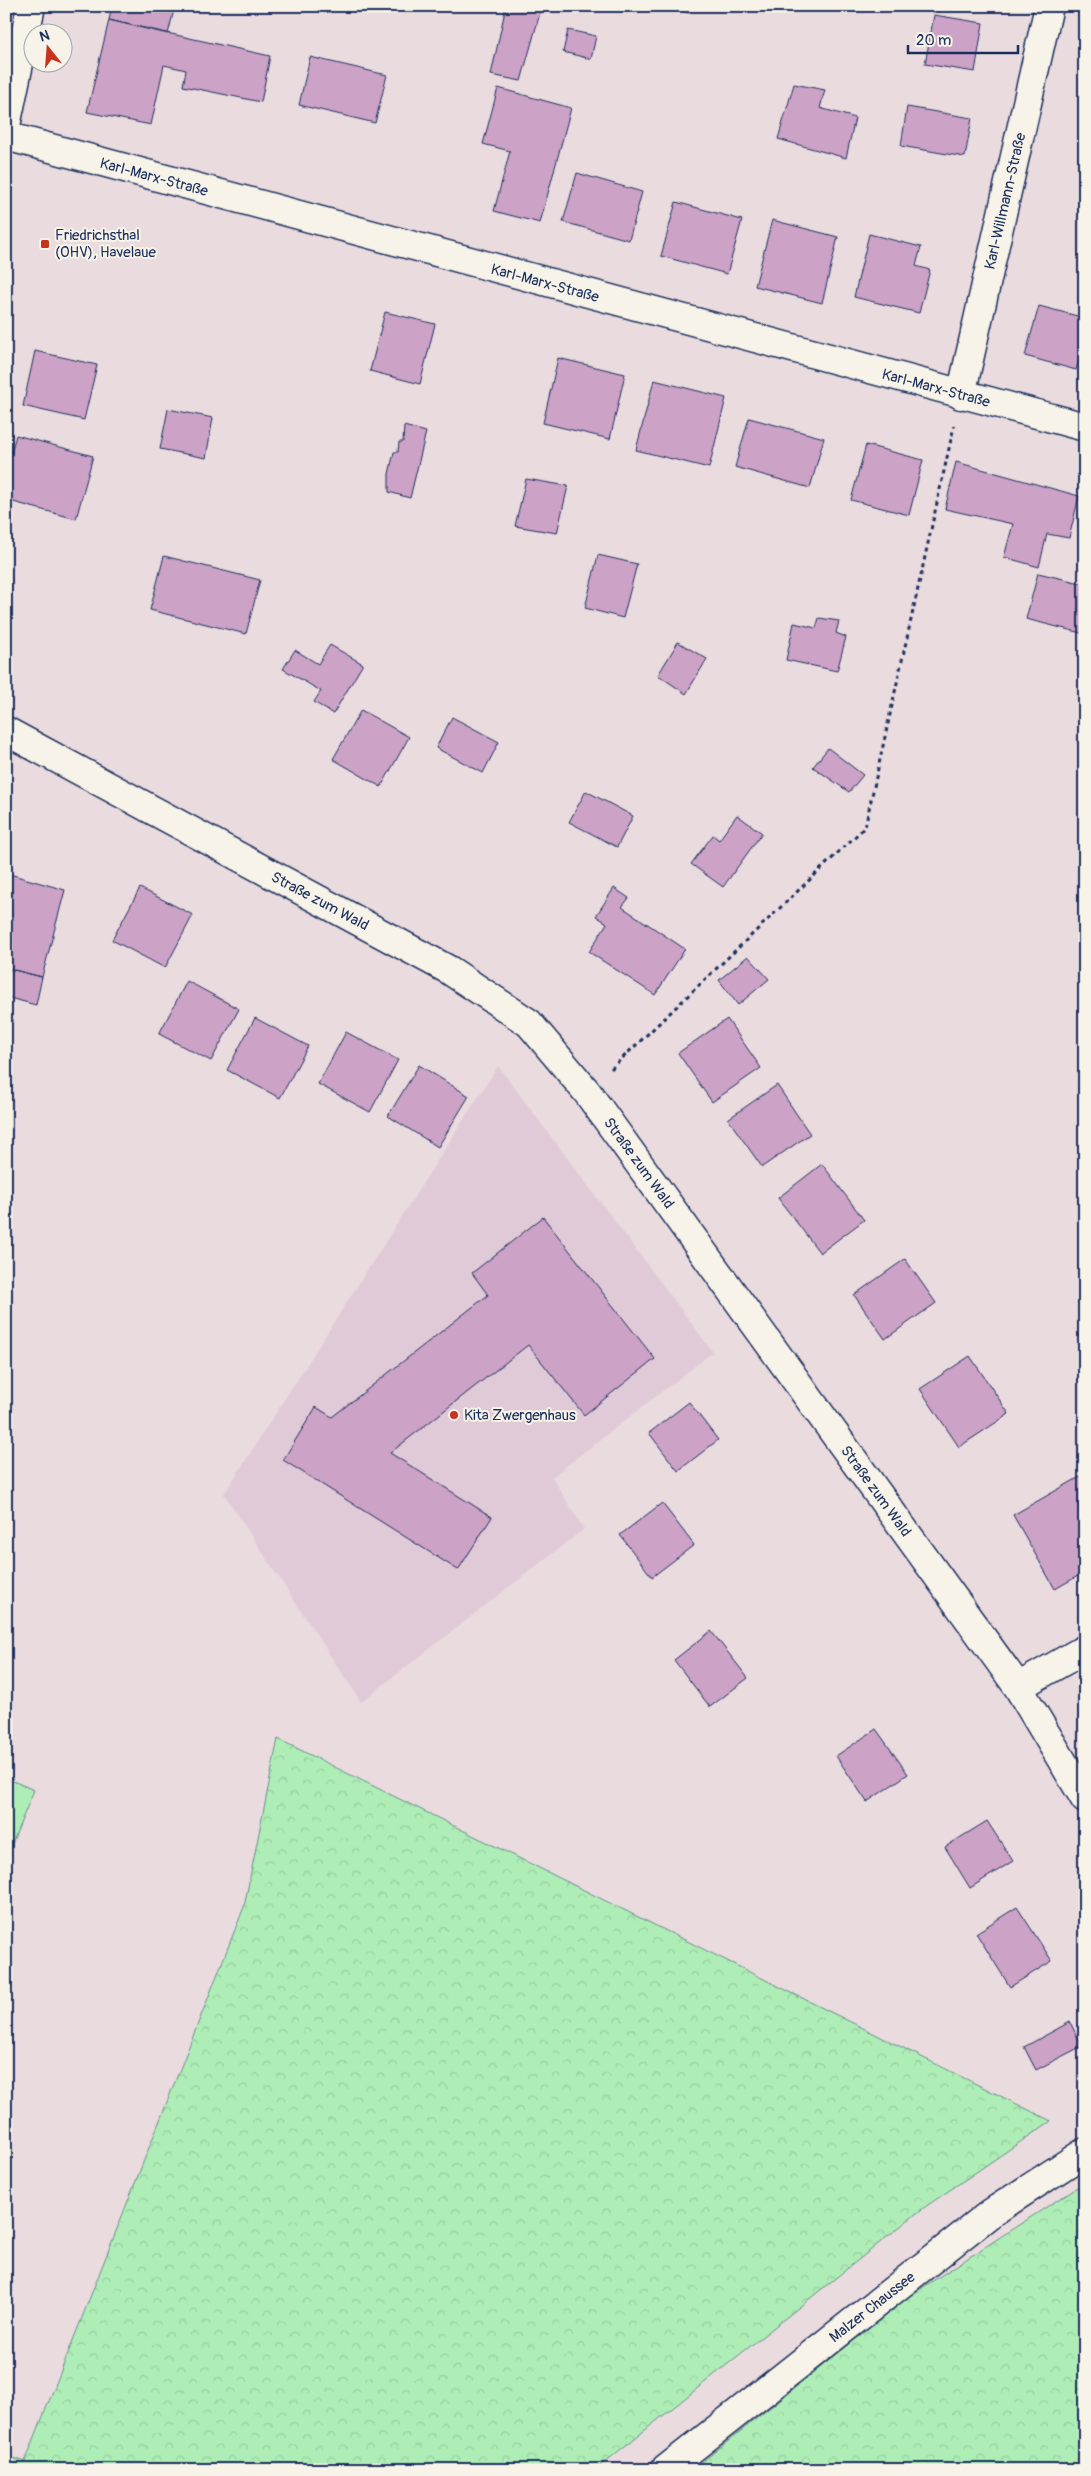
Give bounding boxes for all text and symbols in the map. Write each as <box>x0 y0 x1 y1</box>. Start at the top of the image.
north arrow <box>22 22 72 72</box>
scale bar <box>908 22 1018 54</box>
text: N <box>37 27 51 46</box>
text: 20 m <box>916 31 951 50</box>
street label: Karl-Willmann-Straße <box>980 130 1031 271</box>
street label: Karl-Marx-Straße <box>98 154 211 201</box>
place label: Friedrichsthal (OHV), Havelaue <box>55 226 157 262</box>
marker: Friedrichsthal (OHV), Havelaue <box>39 238 51 250</box>
street label: Karl-Marx-Straße <box>489 260 602 307</box>
street label: Karl-Marx-Straße <box>880 365 993 412</box>
street label: Straße zum Wald <box>268 868 372 935</box>
street label: Straße zum Wald <box>599 1114 678 1213</box>
place label: Kita Zwergenhaus <box>464 1406 576 1425</box>
marker: Kita Zwergenhaus <box>448 1409 460 1421</box>
street label: Straße zum Wald <box>836 1442 915 1541</box>
street label: Malzer Chaussee <box>826 2268 920 2347</box>

